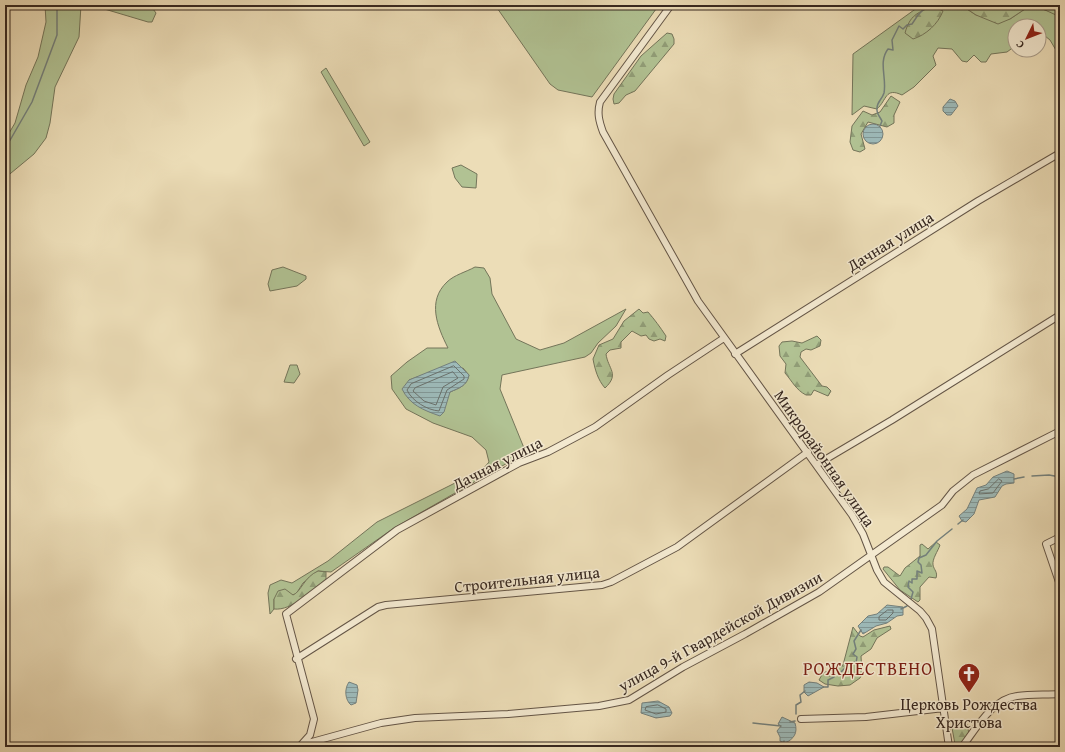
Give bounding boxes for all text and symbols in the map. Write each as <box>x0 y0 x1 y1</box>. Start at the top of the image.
north arrow <box>1007 18 1047 58</box>
text: С <box>1012 37 1028 53</box>
street label: Дачная улица <box>841 205 938 278</box>
street label: Микрорайонная улица <box>769 385 882 532</box>
street label: Дачная улица <box>447 430 546 496</box>
street label: Строительная улица <box>453 559 601 599</box>
street label: улица 9-й Гвардейской Дивизии <box>613 564 827 698</box>
district label: РОЖДЕСТВЕНО <box>803 655 933 682</box>
church icon: Церковь Рождества Христова <box>956 661 982 694</box>
place label: Церковь Рождества Христова <box>901 692 1038 734</box>

